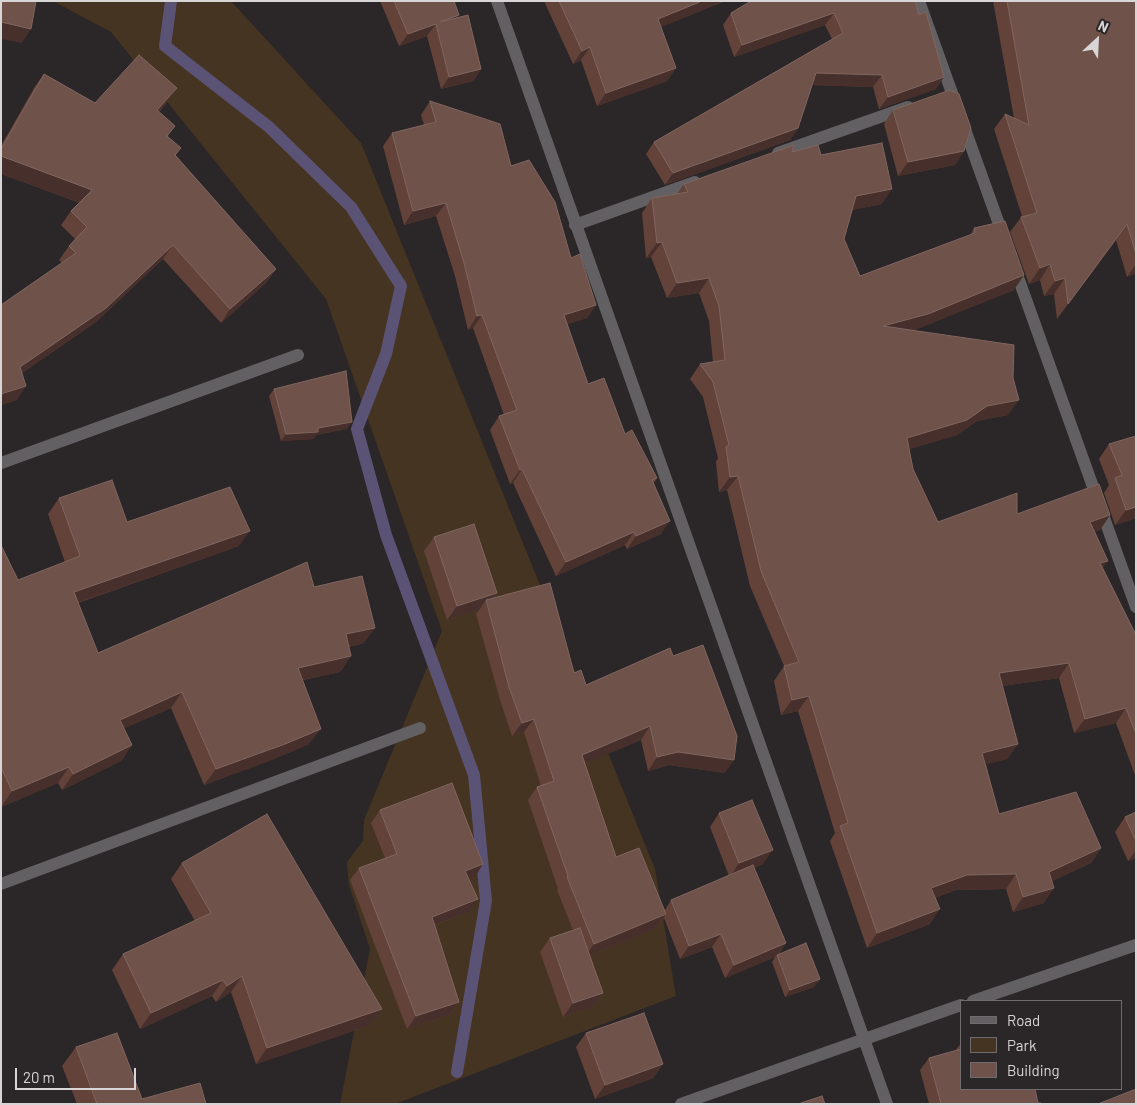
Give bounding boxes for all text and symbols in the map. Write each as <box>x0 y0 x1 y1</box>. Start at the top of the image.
north arrow <box>1072 15 1122 65</box>
text: N <box>1096 16 1111 36</box>
legend <box>960 1000 1122 1090</box>
text: Road <box>1007 1011 1040 1029</box>
text: Park <box>1007 1036 1036 1054</box>
scale bar <box>18 1058 139 1090</box>
text: Building <box>1007 1061 1060 1079</box>
text: 20 m <box>23 1068 55 1086</box>

